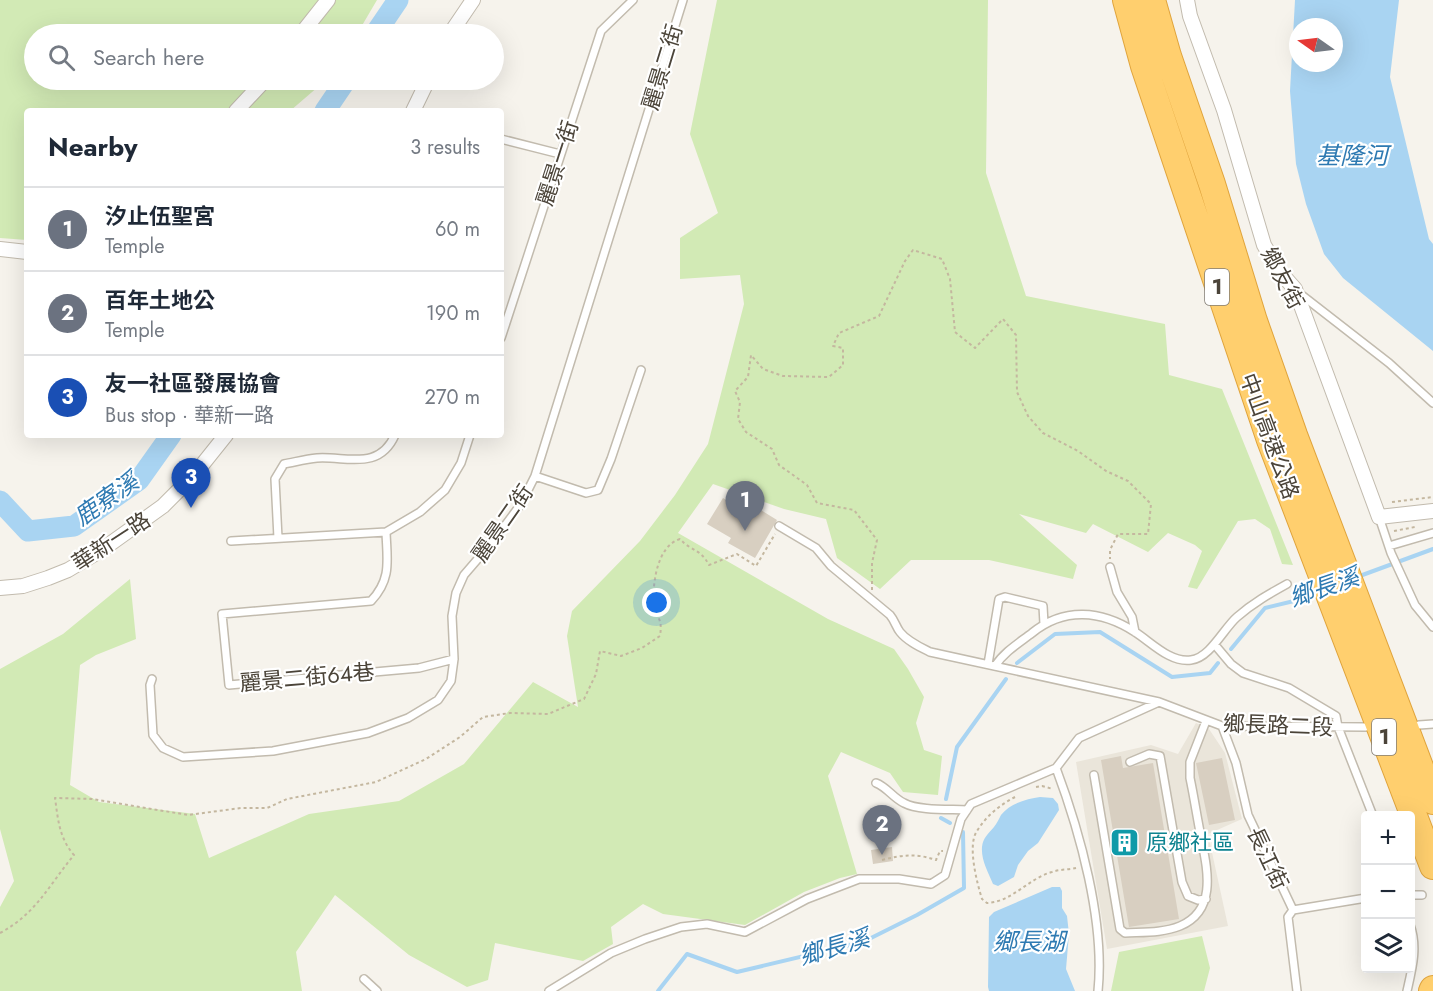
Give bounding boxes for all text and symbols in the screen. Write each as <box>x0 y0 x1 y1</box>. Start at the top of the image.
north arrow <box>1289 18 1343 72</box>
street label: 麗景二街 <box>634 20 690 114</box>
search box <box>24 24 504 90</box>
icon: search <box>45 41 78 74</box>
text: Search here <box>93 41 204 73</box>
street label: 麗景一街 <box>528 116 586 210</box>
text: Nearby <box>48 128 137 166</box>
text: 3 results <box>410 133 480 162</box>
water label: 基隆河 <box>1316 138 1392 173</box>
text: 汐止伍聖宮 <box>105 200 215 232</box>
text: 1 <box>62 215 73 244</box>
text: 60 m <box>435 215 480 244</box>
text: Temple <box>105 232 165 261</box>
street label: 鄉友街 <box>1253 241 1313 315</box>
road number: 1 <box>1205 269 1229 305</box>
text: 百年土地公 <box>105 284 215 316</box>
text: 2 <box>61 299 74 328</box>
text: 190 m <box>426 299 480 328</box>
text: Temple <box>105 316 165 345</box>
text: 友一社區發展協會 <box>105 367 281 399</box>
street label: 中山高速公路 <box>1232 369 1308 503</box>
text: 3 <box>61 383 74 412</box>
text: 270 m <box>425 383 480 412</box>
text: Bus stop · 華新一路 <box>105 401 274 430</box>
pin: 3 <box>172 458 210 508</box>
water label: 鹿寮溪 <box>66 462 148 534</box>
street label: 麗景二街 <box>464 478 540 568</box>
pin: 1 <box>726 482 764 531</box>
street label: 華新一路 <box>65 504 157 578</box>
water label: 鄉長溪 <box>1284 558 1367 615</box>
your location <box>642 588 671 617</box>
street label: 麗景二街64巷 <box>238 655 376 699</box>
street label: 鄉長路二段 <box>1222 707 1334 743</box>
road number: 1 <box>1372 719 1396 755</box>
pin: 2 <box>862 806 902 855</box>
map controls <box>1361 811 1415 973</box>
button: + <box>1361 811 1415 865</box>
street label: 長江街 <box>1240 821 1296 895</box>
building icon: 原鄉社區 <box>1109 826 1141 858</box>
place label: 原鄉社區 <box>1146 826 1234 858</box>
button: − <box>1361 865 1415 919</box>
water label: 鄉長溪 <box>795 919 876 974</box>
button: layers <box>1361 919 1415 973</box>
water label: 鄉長湖 <box>993 924 1069 959</box>

